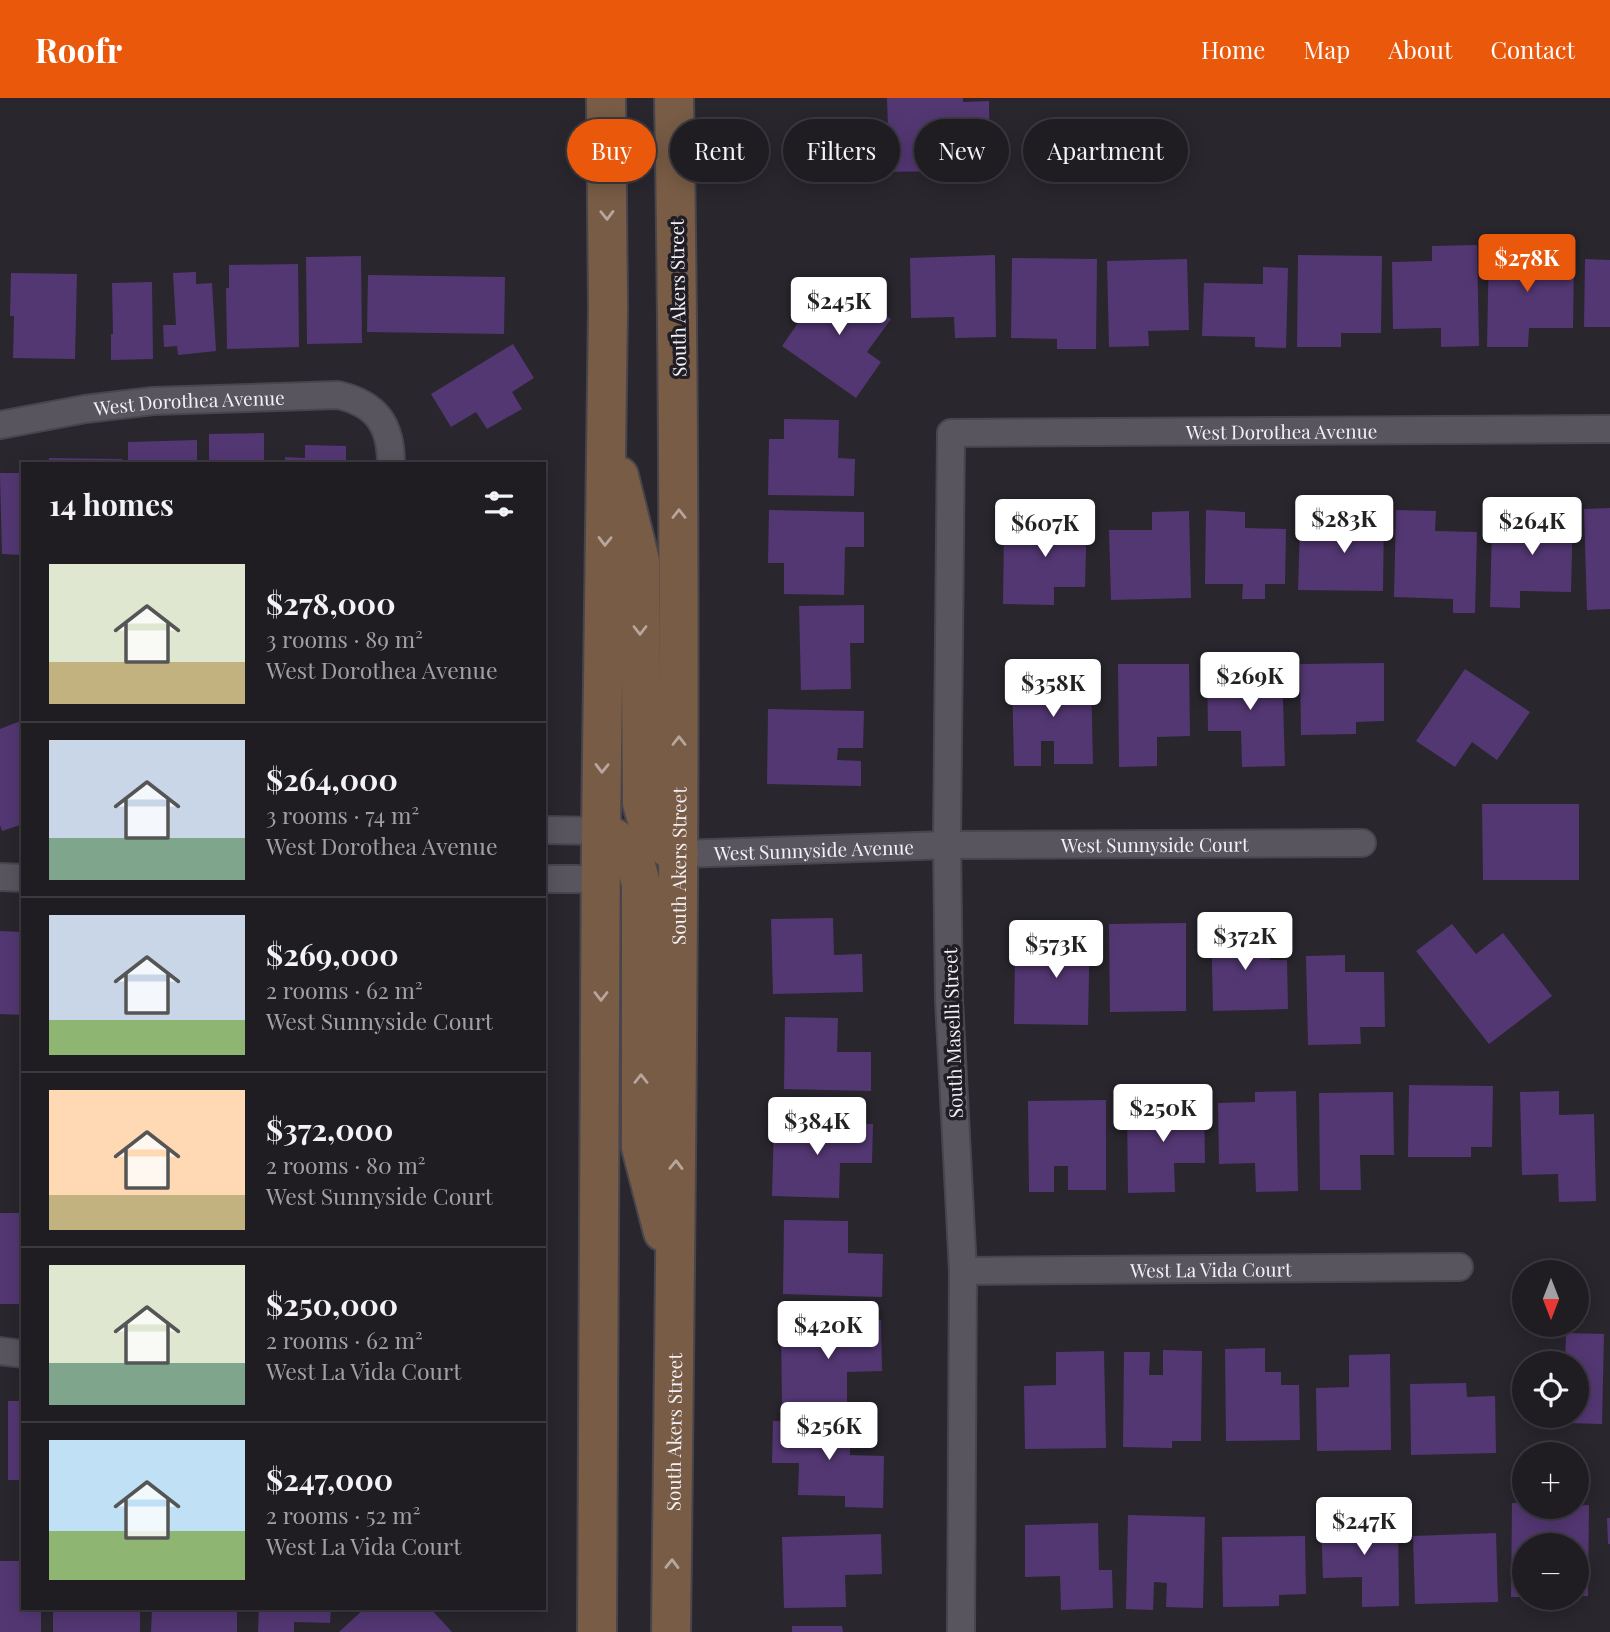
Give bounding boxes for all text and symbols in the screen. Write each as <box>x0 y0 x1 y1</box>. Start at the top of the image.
text: Roofr <box>35 27 122 71</box>
text: Home <box>1201 33 1265 65</box>
text: Map <box>1303 33 1350 65</box>
text: About <box>1388 33 1452 65</box>
text: Contact <box>1490 33 1575 65</box>
chip: Buy <box>567 119 656 182</box>
chip: Rent <box>670 119 769 182</box>
chip: Filters <box>783 119 900 182</box>
chip: New <box>914 119 1009 182</box>
chip: Apartment <box>1023 119 1188 182</box>
one-way arrow <box>599 210 615 221</box>
street label: South Akers Street <box>663 219 691 377</box>
pin: $278K <box>1478 234 1576 294</box>
text: $278K <box>1494 241 1560 272</box>
pin: $245K <box>790 278 888 337</box>
text: $245K <box>807 284 871 315</box>
street label: West Dorothea Avenue <box>91 384 285 421</box>
street label: West Dorothea Avenue <box>1185 417 1377 445</box>
text: 14 homes <box>49 484 174 524</box>
icon: filters <box>480 485 518 523</box>
pin: $283K <box>1295 496 1393 555</box>
pin: $264K <box>1483 498 1581 557</box>
pin: $607K <box>996 500 1094 559</box>
text: $283K <box>1311 502 1377 533</box>
text: $264K <box>1499 504 1565 535</box>
text: $607K <box>1011 506 1079 537</box>
one-way arrow <box>671 508 687 519</box>
one-way arrow <box>597 536 613 546</box>
text: $278,000 <box>266 583 396 623</box>
icon: home <box>105 592 189 676</box>
text: 3 rooms · 89 m² <box>266 623 423 654</box>
one-way arrow <box>632 625 648 635</box>
pin: $269K <box>1201 652 1299 712</box>
text: West Dorothea Avenue <box>266 654 498 685</box>
text: $269K <box>1216 659 1284 690</box>
pin: $358K <box>1004 660 1102 719</box>
text: $358K <box>1021 666 1085 697</box>
one-way arrow <box>671 736 687 746</box>
text: $264,000 <box>266 759 398 799</box>
one-way arrow <box>594 763 610 774</box>
icon: home <box>105 768 189 852</box>
street label: South Akers Street <box>665 787 691 945</box>
text: 3 rooms · 74 m² <box>266 799 419 830</box>
text: West Dorothea Avenue <box>266 830 498 861</box>
street label: West Sunnyside Court <box>1060 831 1249 857</box>
street label: West Sunnyside Avenue <box>713 833 914 866</box>
pin: $372K <box>1196 912 1294 972</box>
text: $372K <box>1213 919 1277 950</box>
pin: $573K <box>1007 920 1105 980</box>
text: $573K <box>1025 927 1087 958</box>
text: $269,000 <box>266 934 399 974</box>
icon: home <box>105 943 189 1027</box>
street label: South Maselli Street <box>936 947 968 1119</box>
text: 2 rooms · 62 m² <box>266 974 423 1005</box>
one-way arrow <box>593 991 609 1001</box>
text: West Sunnyside Court <box>266 1005 493 1036</box>
one-way arrow <box>633 1073 649 1084</box>
pin: $250K <box>1114 1084 1212 1144</box>
text: $250K <box>1129 1091 1197 1122</box>
pin: $384K <box>768 1098 866 1157</box>
text: $384K <box>784 1104 850 1135</box>
text: $372,000 <box>266 1109 393 1149</box>
icon: home <box>105 1118 189 1202</box>
text: 2 rooms · 80 m² <box>266 1149 426 1180</box>
one-way arrow <box>669 1159 684 1170</box>
text: West Sunnyside Court <box>266 1180 493 1211</box>
street label: West La Vida Court <box>1129 1255 1292 1283</box>
north arrow <box>1512 1260 1589 1337</box>
map controls <box>1512 1260 1589 1610</box>
text: $250,000 <box>266 1284 398 1324</box>
icon: home <box>105 1293 189 1377</box>
pin: $420K <box>779 1302 877 1361</box>
text: $420K <box>794 1308 862 1339</box>
text: 2 rooms · 62 m² <box>266 1324 423 1355</box>
button: locate <box>1512 1351 1589 1428</box>
street label: South Akers Street <box>659 1353 687 1511</box>
text: West La Vida Court <box>266 1355 461 1386</box>
pin: $256K <box>780 1402 878 1462</box>
text: $256K <box>796 1409 862 1440</box>
button: + <box>1512 1442 1589 1519</box>
text: $247,000 <box>266 1459 393 1499</box>
icon: home <box>105 1468 189 1552</box>
pin: $247K <box>1315 1498 1413 1557</box>
text: 2 rooms · 52 m² <box>266 1499 420 1530</box>
text: $247K <box>1332 1504 1396 1535</box>
text: West La Vida Court <box>266 1530 461 1561</box>
button: − <box>1512 1533 1589 1610</box>
one-way arrow <box>664 1558 680 1569</box>

